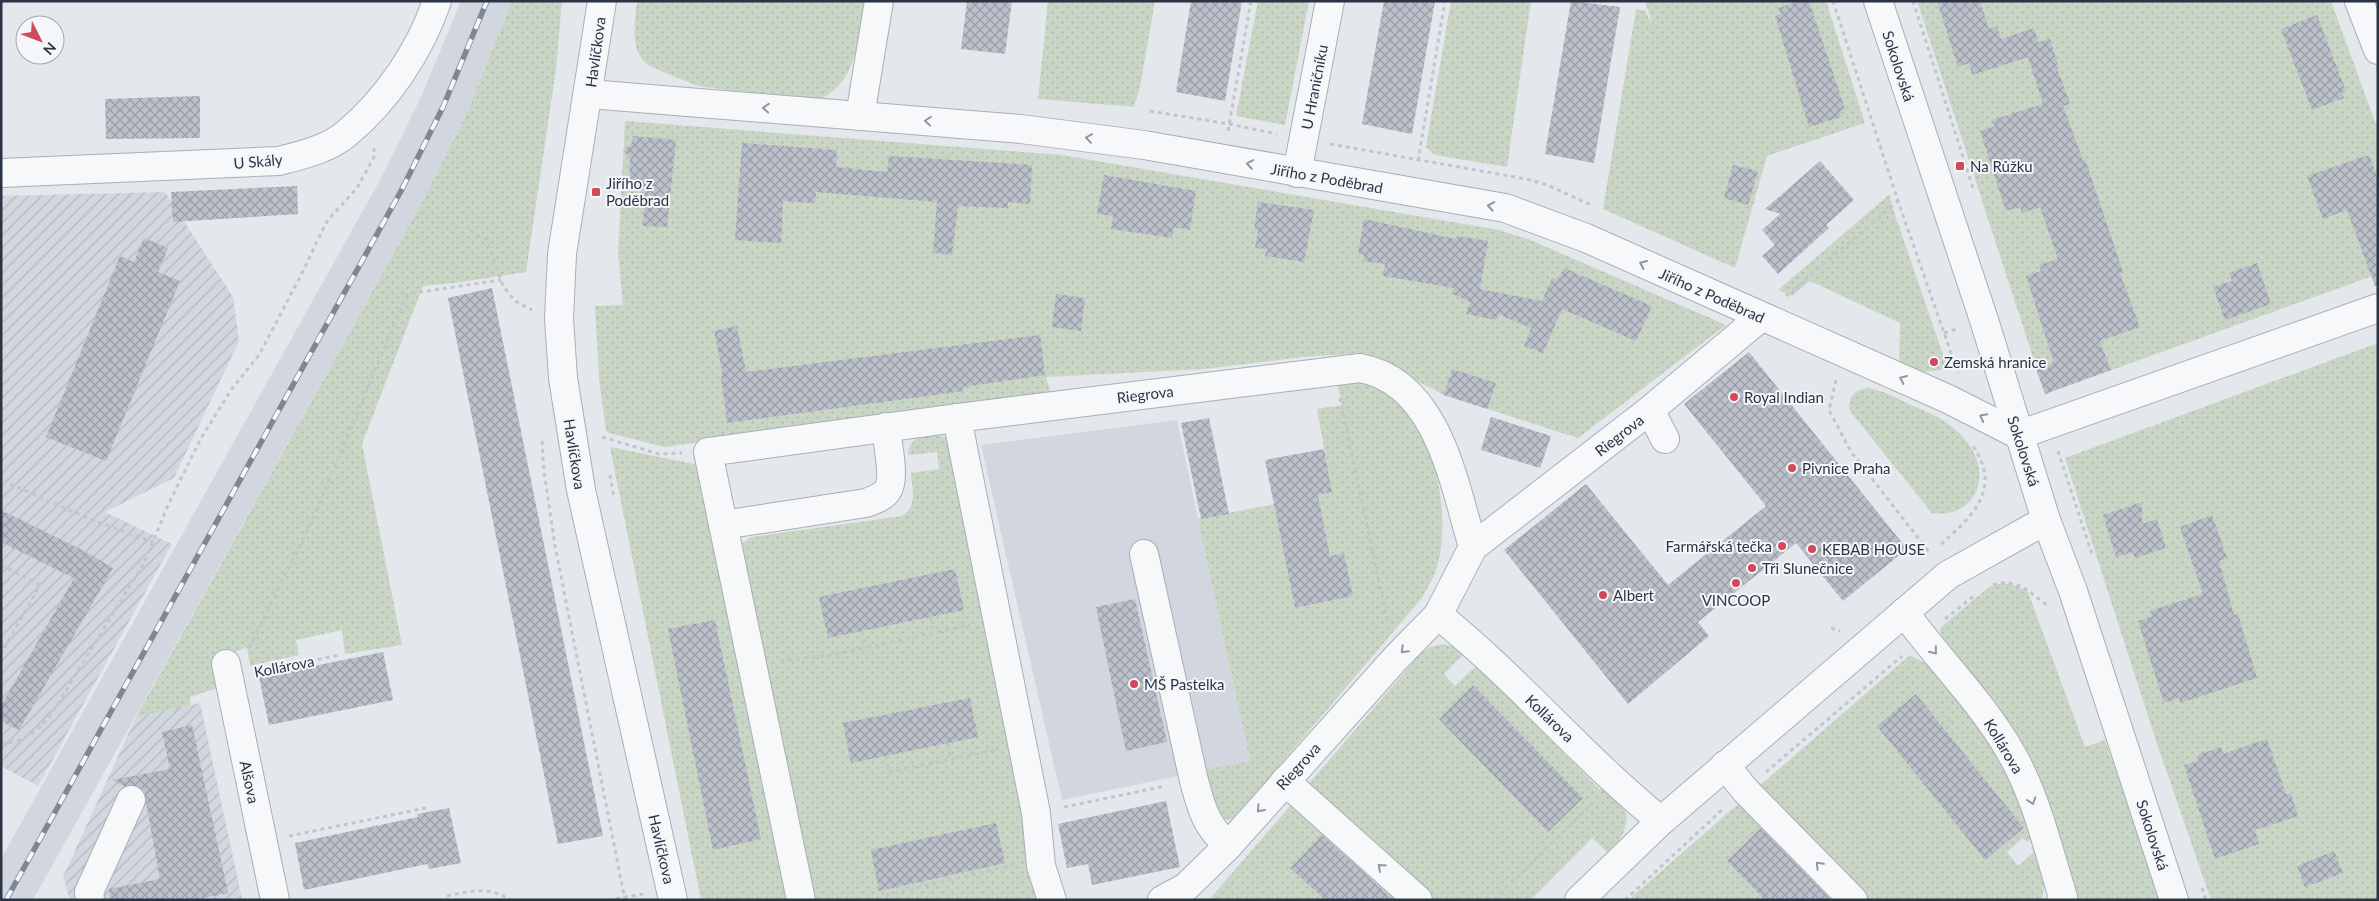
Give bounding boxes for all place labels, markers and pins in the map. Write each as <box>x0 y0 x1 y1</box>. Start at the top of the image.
place label: Na Růžku <box>1970 157 2033 175</box>
marker: Na Růžku <box>1954 160 1966 172</box>
place label: Jiřího z Poděbrad <box>606 174 669 209</box>
marker: Jiřího z Poděbrad <box>590 186 602 198</box>
place label: Zemská hranice <box>1944 353 2046 371</box>
marker: Zemská hranice <box>1928 356 1940 368</box>
place label: Royal Indian <box>1744 388 1824 406</box>
marker: Royal Indian <box>1728 391 1740 403</box>
place label: Pivnice Praha <box>1802 459 1891 477</box>
marker: Pivnice Praha <box>1786 462 1798 474</box>
place label: Farmářská tečka <box>1666 537 1772 555</box>
marker: Farmářská tečka <box>1776 540 1788 552</box>
place label: KEBAB HOUSE <box>1822 540 1925 558</box>
marker: KEBAB HOUSE <box>1806 543 1818 555</box>
place label: Tři Slunečnice <box>1762 559 1853 577</box>
marker: Tři Slunečnice <box>1746 562 1758 574</box>
marker: VINCOOP <box>1730 577 1742 589</box>
place label: Albert <box>1613 586 1654 604</box>
marker: Albert <box>1597 589 1609 601</box>
place label: VINCOOP <box>1702 591 1770 609</box>
place label: MŠ Pastelka <box>1144 675 1225 693</box>
marker: MŠ Pastelka <box>1128 678 1140 690</box>

